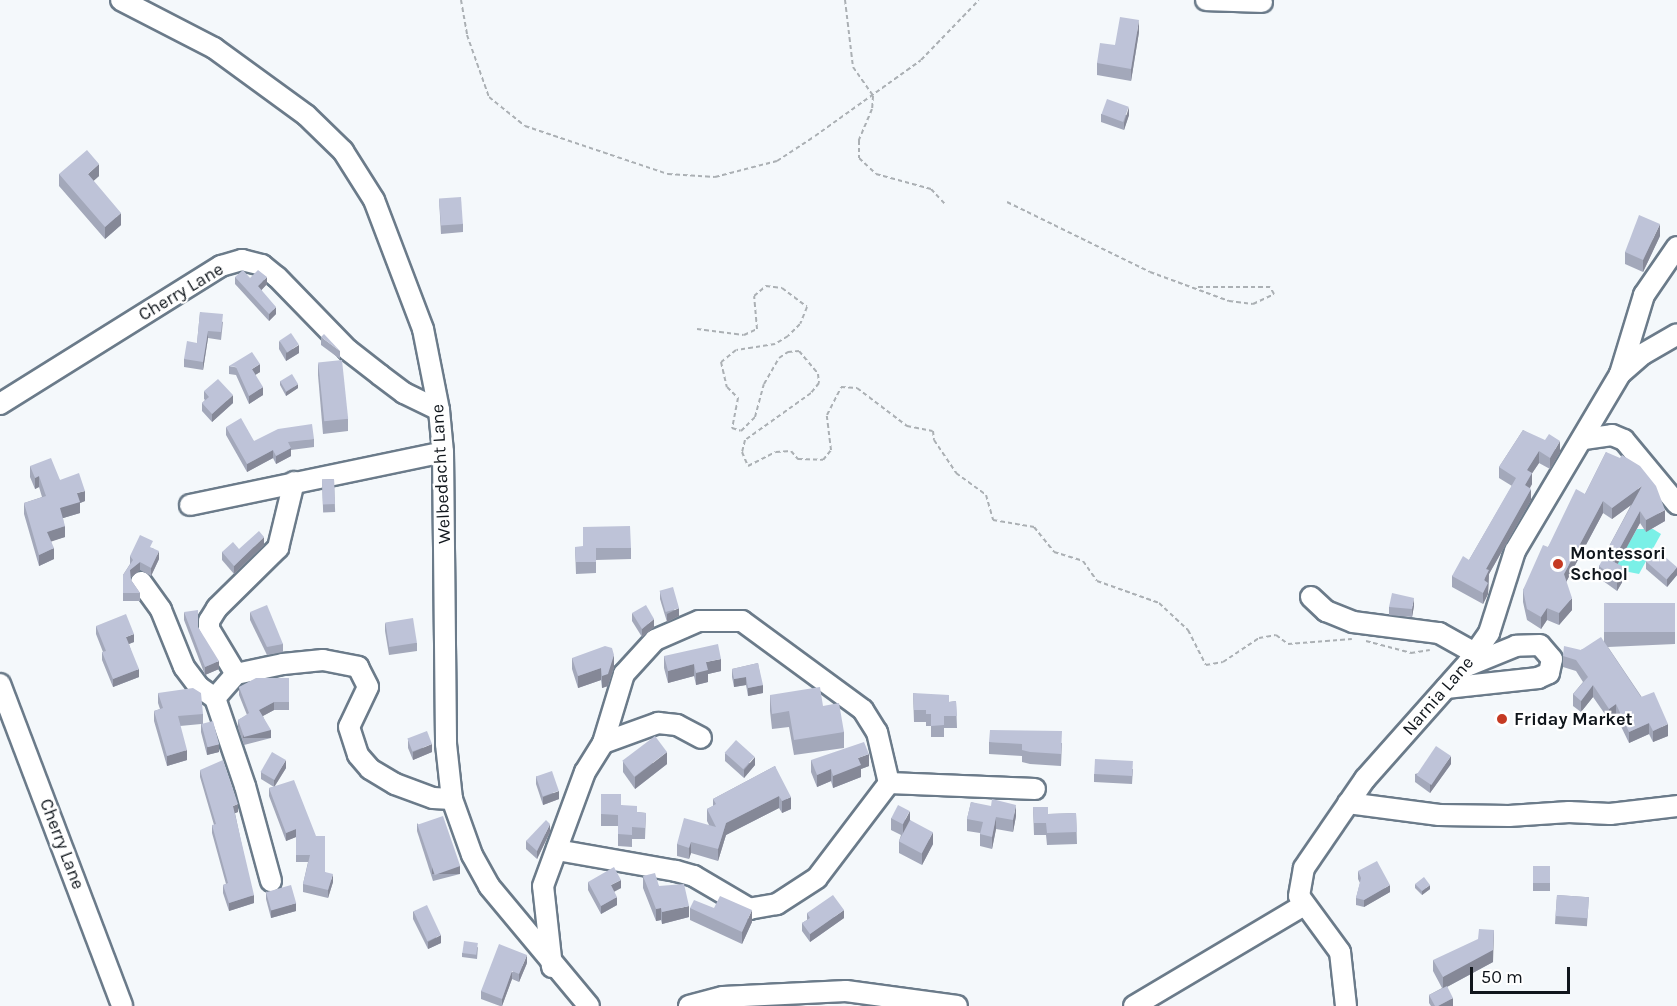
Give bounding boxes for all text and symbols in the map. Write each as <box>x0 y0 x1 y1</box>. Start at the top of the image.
street label: Cherry Lane <box>135 258 227 326</box>
street label: Welbedacht Lane <box>427 404 455 544</box>
place label: Montessori School <box>1570 543 1666 586</box>
marker: Montessori School <box>1551 557 1565 571</box>
street label: Narnia Lane <box>1398 652 1478 740</box>
place label: Friday Market <box>1514 708 1633 730</box>
marker: Friday Market <box>1495 712 1509 726</box>
street label: Cherry Lane <box>35 796 89 892</box>
scale bar <box>1473 955 1574 993</box>
text: 50 m <box>1481 966 1523 988</box>

